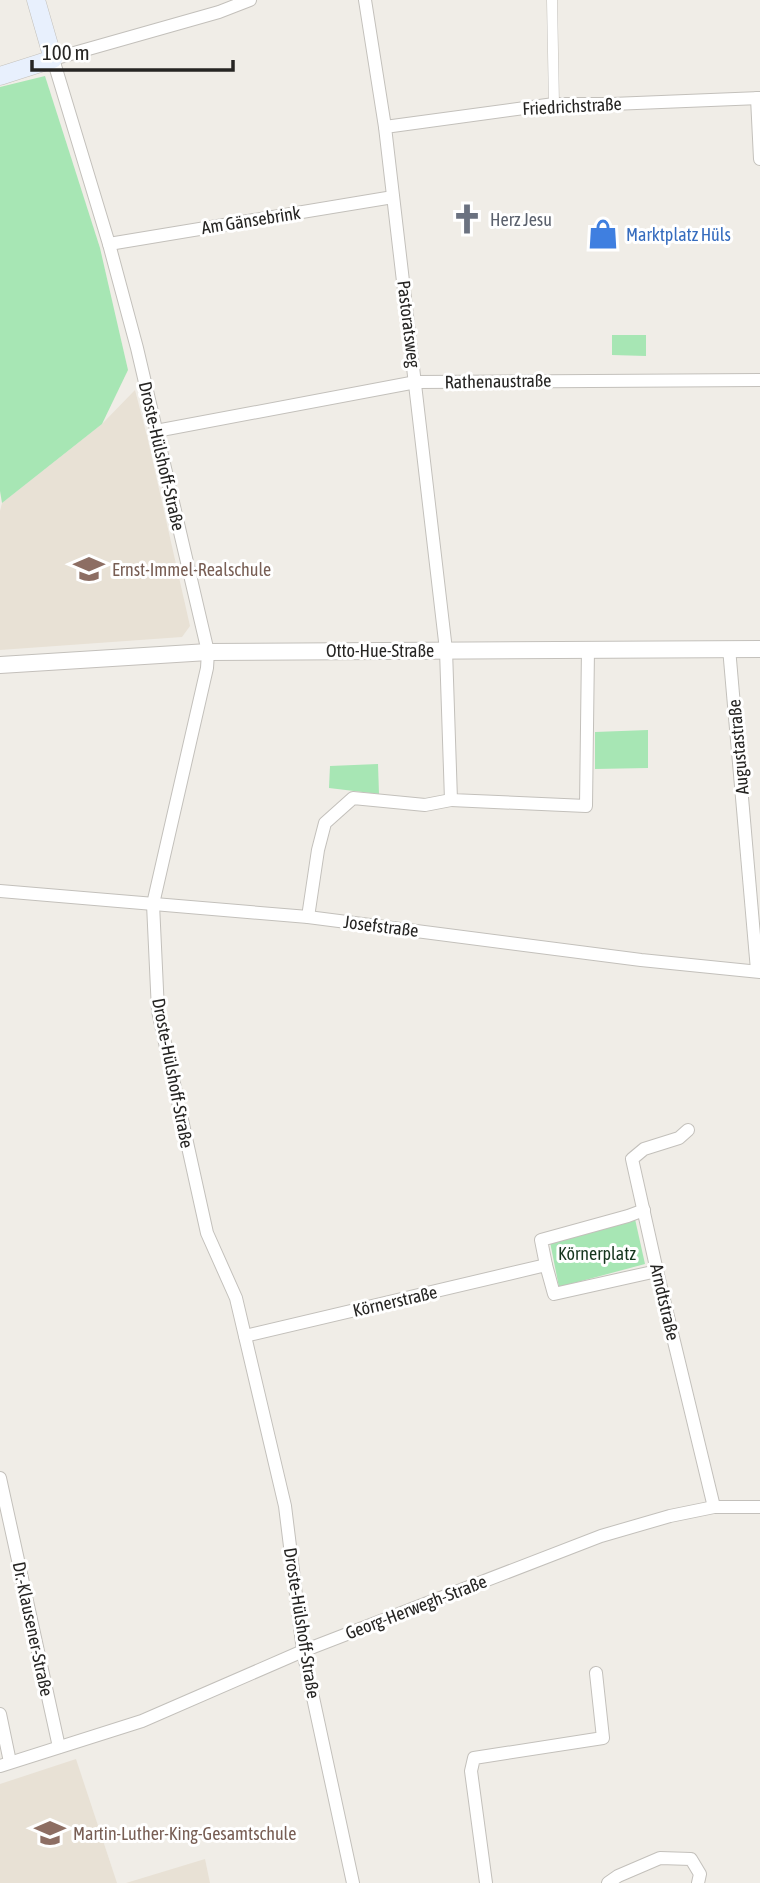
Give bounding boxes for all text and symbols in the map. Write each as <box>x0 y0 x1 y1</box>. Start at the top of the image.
scale bar <box>32 28 233 72</box>
text: 100 m <box>42 40 90 64</box>
street label: Friedrichstraße <box>522 93 622 119</box>
street label: Am Gänsebrink <box>200 202 302 238</box>
church icon: Herz Jesu <box>450 202 484 236</box>
place label: Herz Jesu <box>490 209 552 230</box>
shop icon: Marktplatz Hüls <box>586 217 620 251</box>
place label: Marktplatz Hüls <box>626 224 731 245</box>
street label: Pastoratsweg <box>393 279 425 369</box>
street label: Rathenaustraße <box>444 370 552 392</box>
street label: Droste-Hülshoff-Straße <box>135 379 189 533</box>
school or university icon: Ernst-Immel-Realschule <box>72 552 106 586</box>
place label: Ernst-Immel-Realschule <box>112 559 271 580</box>
street label: Otto-Hue-Straße <box>326 640 434 661</box>
street label: Augustastraße <box>723 699 753 795</box>
street label: Josefstraße <box>342 911 420 941</box>
street label: Droste-Hülshoff-Straße <box>148 996 198 1150</box>
park label: Körnerplatz <box>558 1243 636 1264</box>
street label: Arndtstraße <box>646 1262 684 1342</box>
street label: Körnerstraße <box>351 1281 439 1321</box>
street label: Droste-Hülshoff-Straße <box>280 1546 324 1700</box>
street label: Dr.-Klausener-Straße <box>8 1560 58 1698</box>
street label: Georg-Herwegh-Straße <box>342 1570 490 1644</box>
school or university icon: Martin-Luther-King-Gesamtschule <box>33 1816 67 1850</box>
place label: Martin-Luther-King-Gesamtschule <box>73 1823 296 1844</box>

